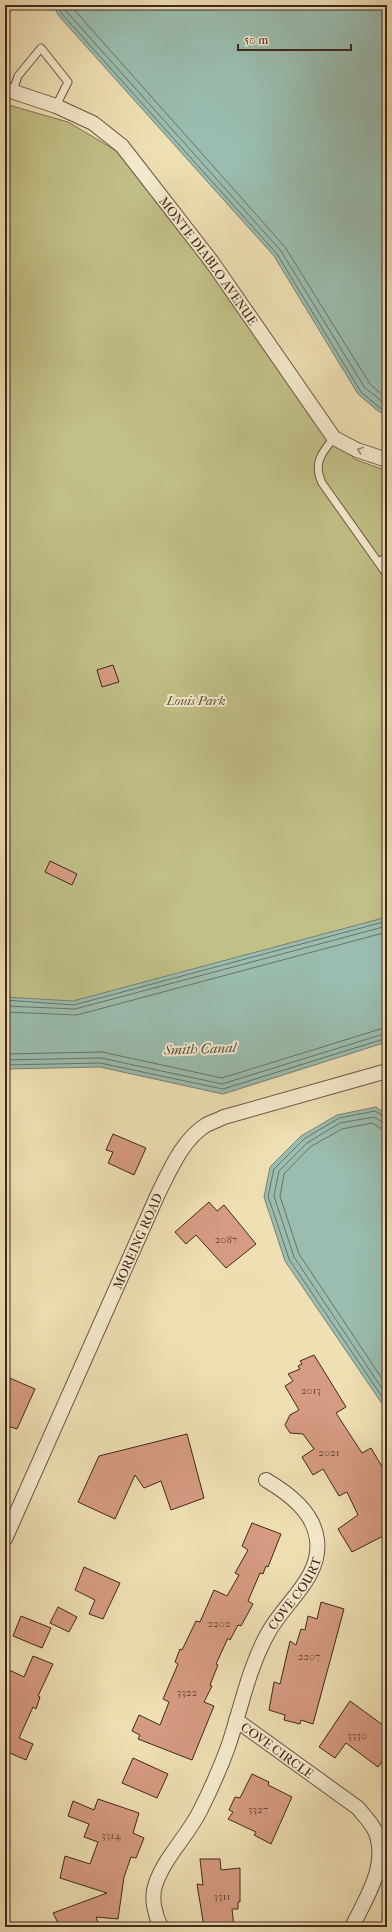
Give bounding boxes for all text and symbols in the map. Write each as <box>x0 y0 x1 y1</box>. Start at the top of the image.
scale bar <box>238 26 351 52</box>
text: 50 m <box>244 33 268 47</box>
street label: MONTE DIABLO AVENUE <box>156 193 261 328</box>
one-way arrow <box>356 447 363 455</box>
park label: Louis Park <box>166 693 226 708</box>
water label: Smith Canal <box>163 1039 238 1059</box>
street label: MOREING ROAD <box>109 1191 165 1291</box>
house number: 2087 <box>215 1233 237 1246</box>
house number: 2013 <box>301 1384 321 1397</box>
house number: 2021 <box>318 1446 340 1459</box>
street label: COVE COURT <box>264 1555 324 1632</box>
house number: 2202 <box>207 1617 231 1630</box>
house number: 2207 <box>298 1650 320 1663</box>
house number: 3322 <box>177 1686 198 1699</box>
street label: COVE CIRCLE <box>238 1719 316 1781</box>
house number: 3330 <box>347 1729 367 1742</box>
house number: 3327 <box>248 1803 268 1816</box>
house number: 3314 <box>101 1829 121 1842</box>
house number: 3311 <box>214 1890 231 1903</box>

